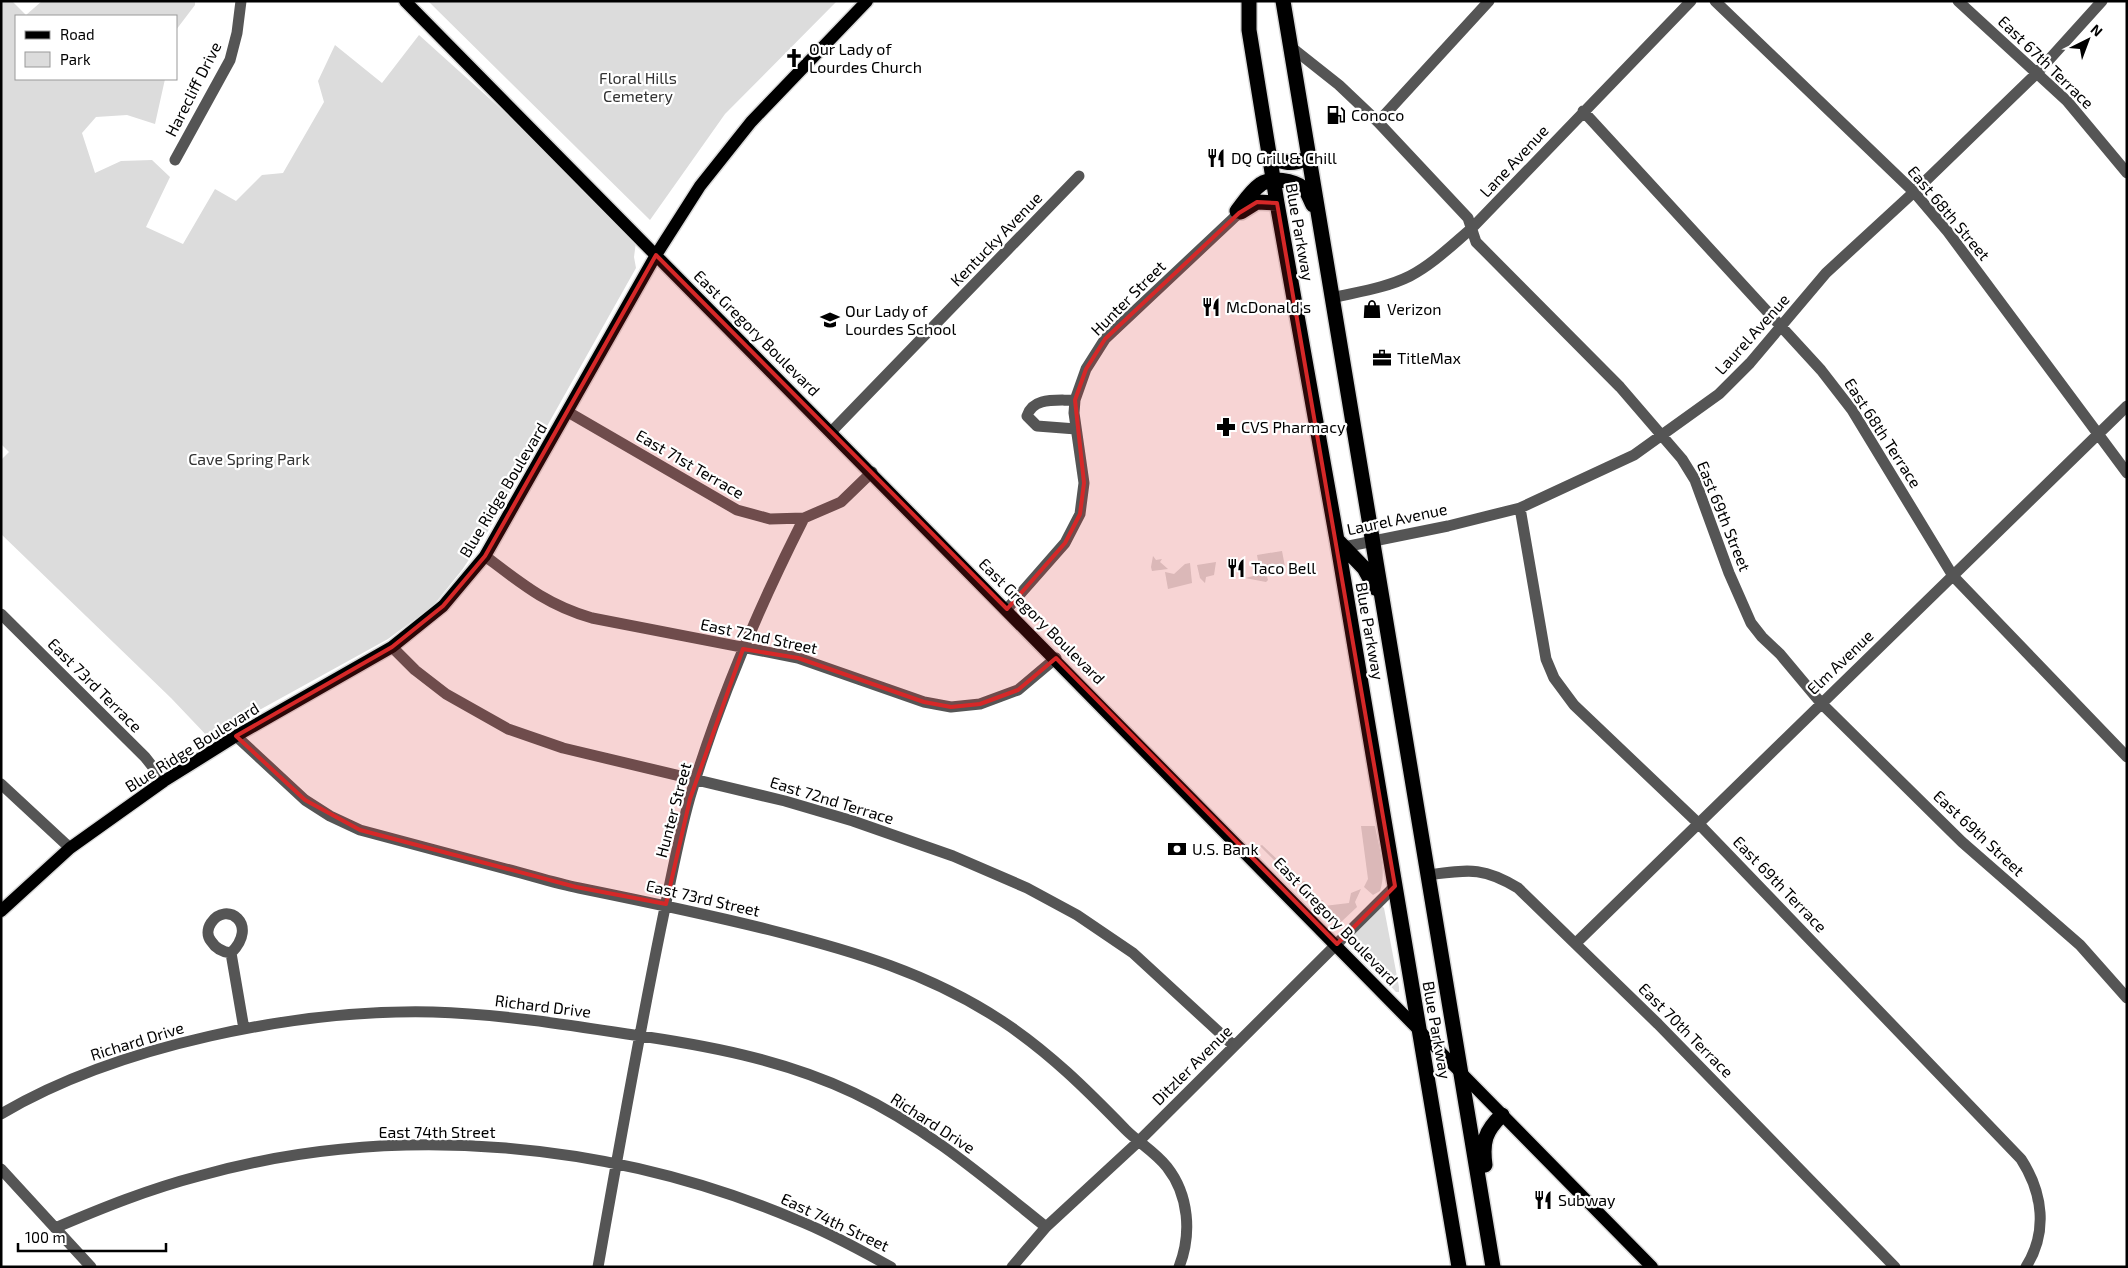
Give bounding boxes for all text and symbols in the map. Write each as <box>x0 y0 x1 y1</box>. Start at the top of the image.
street label: East 67th Terrace <box>1995 11 2098 112</box>
legend <box>15 15 178 80</box>
north arrow <box>2063 15 2113 65</box>
text: N <box>2088 20 2106 40</box>
text: Road <box>60 25 95 43</box>
street label: Harecliff Drive <box>161 38 225 139</box>
place label: Our Lady of Lourdes Church <box>809 39 922 76</box>
church icon: Our Lady of Lourdes Church <box>783 47 805 69</box>
text: Park <box>60 50 91 68</box>
park label: Floral Hills Cemetery <box>599 68 677 105</box>
fuel station icon: Conoco <box>1325 104 1347 126</box>
place label: Conoco <box>1351 105 1404 124</box>
street label: Lane Avenue <box>1475 121 1552 201</box>
restaurant icon: DQ Grill & Chill <box>1205 147 1227 169</box>
place label: DQ Grill & Chill <box>1231 148 1337 168</box>
street label: East 68th Street <box>1904 161 1995 264</box>
street label: Blue Parkway <box>1283 181 1319 283</box>
street label: Kentucky Avenue <box>946 188 1045 290</box>
street label: Hunter Street <box>1086 256 1169 339</box>
street label: East Gregory Boulevard <box>690 266 824 400</box>
street label: Laurel Avenue <box>1710 289 1793 378</box>
restaurant icon: McDonald's <box>1200 296 1222 318</box>
place label: McDonald's <box>1226 297 1311 316</box>
shop icon: Verizon <box>1361 298 1383 320</box>
place label: Verizon <box>1387 299 1442 318</box>
place label: Our Lady of Lourdes School <box>845 301 956 338</box>
school or university icon: Our Lady of Lourdes School <box>819 309 841 331</box>
office icon: TitleMax <box>1371 347 1393 369</box>
place label: TitleMax <box>1397 348 1462 367</box>
street label: East 68th Terrace <box>1841 374 1926 491</box>
pharmacy icon: CVS Pharmacy <box>1215 416 1237 438</box>
place label: CVS Pharmacy <box>1241 417 1346 436</box>
street label: Blue Ridge Boulevard <box>455 419 550 561</box>
street label: East 71st Terrace <box>633 425 748 502</box>
park label: Cave Spring Park <box>188 449 310 468</box>
street label: East 69th Street <box>1694 458 1755 574</box>
street label: Laurel Avenue <box>1345 499 1449 538</box>
street label: East Gregory Boulevard <box>975 554 1109 688</box>
restaurant icon: Taco Bell <box>1225 557 1247 579</box>
place label: Taco Bell <box>1251 558 1316 577</box>
street label: Blue Parkway <box>1353 580 1389 682</box>
street label: East 72nd Street <box>699 614 819 657</box>
street label: Elm Avenue <box>1803 625 1877 698</box>
street label: East 73rd Terrace <box>44 634 146 736</box>
street label: Blue Ridge Boulevard <box>121 698 262 795</box>
street label: Hunter Street <box>651 760 694 860</box>
street label: East 72nd Terrace <box>768 772 896 827</box>
street label: East 69th Street <box>1930 786 2029 880</box>
street label: East 69th Terrace <box>1730 832 1831 936</box>
bank icon: U.S. Bank <box>1166 838 1188 860</box>
place label: U.S. Bank <box>1192 839 1259 858</box>
street label: East Gregory Boulevard <box>1270 853 1402 989</box>
street label: East 73rd Street <box>644 875 762 920</box>
street label: East 70th Terrace <box>1635 978 1738 1081</box>
street label: Blue Parkway <box>1420 979 1456 1081</box>
street label: Richard Drive <box>494 990 592 1021</box>
street label: Richard Drive <box>88 1017 186 1064</box>
street label: Ditzler Avenue <box>1148 1021 1236 1109</box>
street label: Richard Drive <box>888 1088 979 1157</box>
street label: East 74th Street <box>379 1122 496 1141</box>
street label: East 74th Street <box>778 1188 892 1255</box>
restaurant icon: Subway <box>1532 1189 1554 1211</box>
place label: Subway <box>1558 1190 1616 1209</box>
scale bar <box>18 1220 165 1252</box>
text: 100 m <box>25 1228 66 1246</box>

